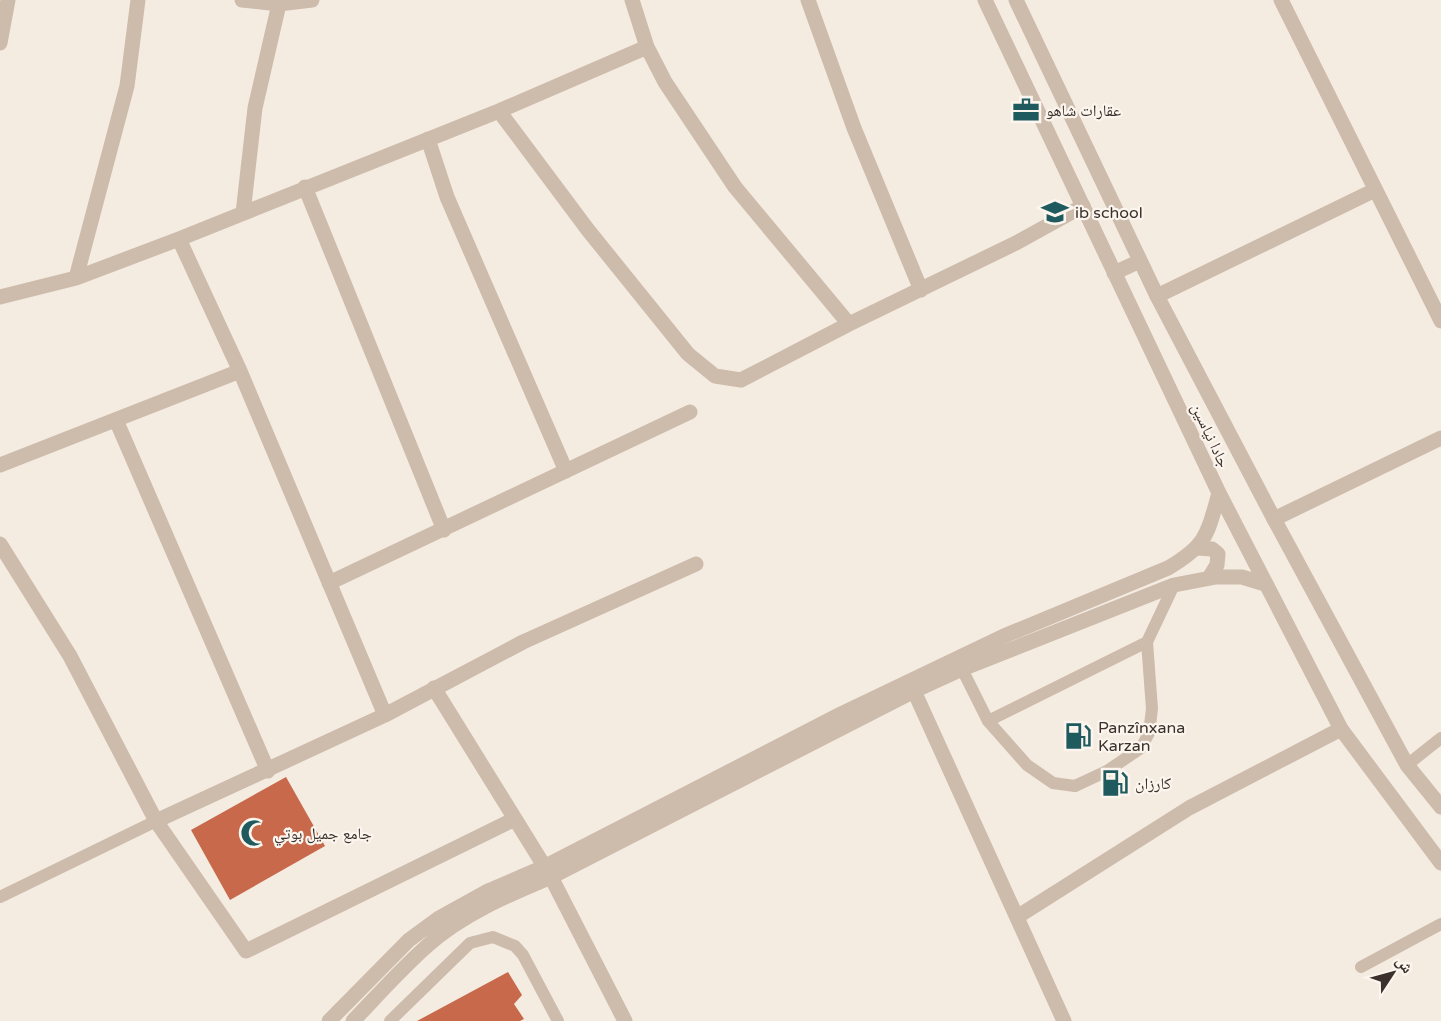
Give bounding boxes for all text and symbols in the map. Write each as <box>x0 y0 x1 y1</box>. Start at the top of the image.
office icon: عقارات شاهو <box>1011 95 1041 125</box>
place label: عقارات شاهو <box>1046 101 1121 121</box>
school or university icon: ib school <box>1040 197 1070 227</box>
place label: ib school <box>1075 203 1143 223</box>
street label: جادا نیاسین <box>1187 400 1234 471</box>
place label: Panzînxana Karzan <box>1098 718 1185 756</box>
fuel station icon: Panzînxana Karzan <box>1063 721 1093 751</box>
fuel station icon: كارزان <box>1100 768 1130 798</box>
place label: كارزان <box>1135 774 1172 794</box>
mosque icon: جامع جميل بوتي <box>239 818 269 848</box>
place label: جامع جميل بوتي <box>274 824 372 846</box>
north arrow <box>1363 943 1423 1003</box>
text: ش <box>1391 952 1417 978</box>

